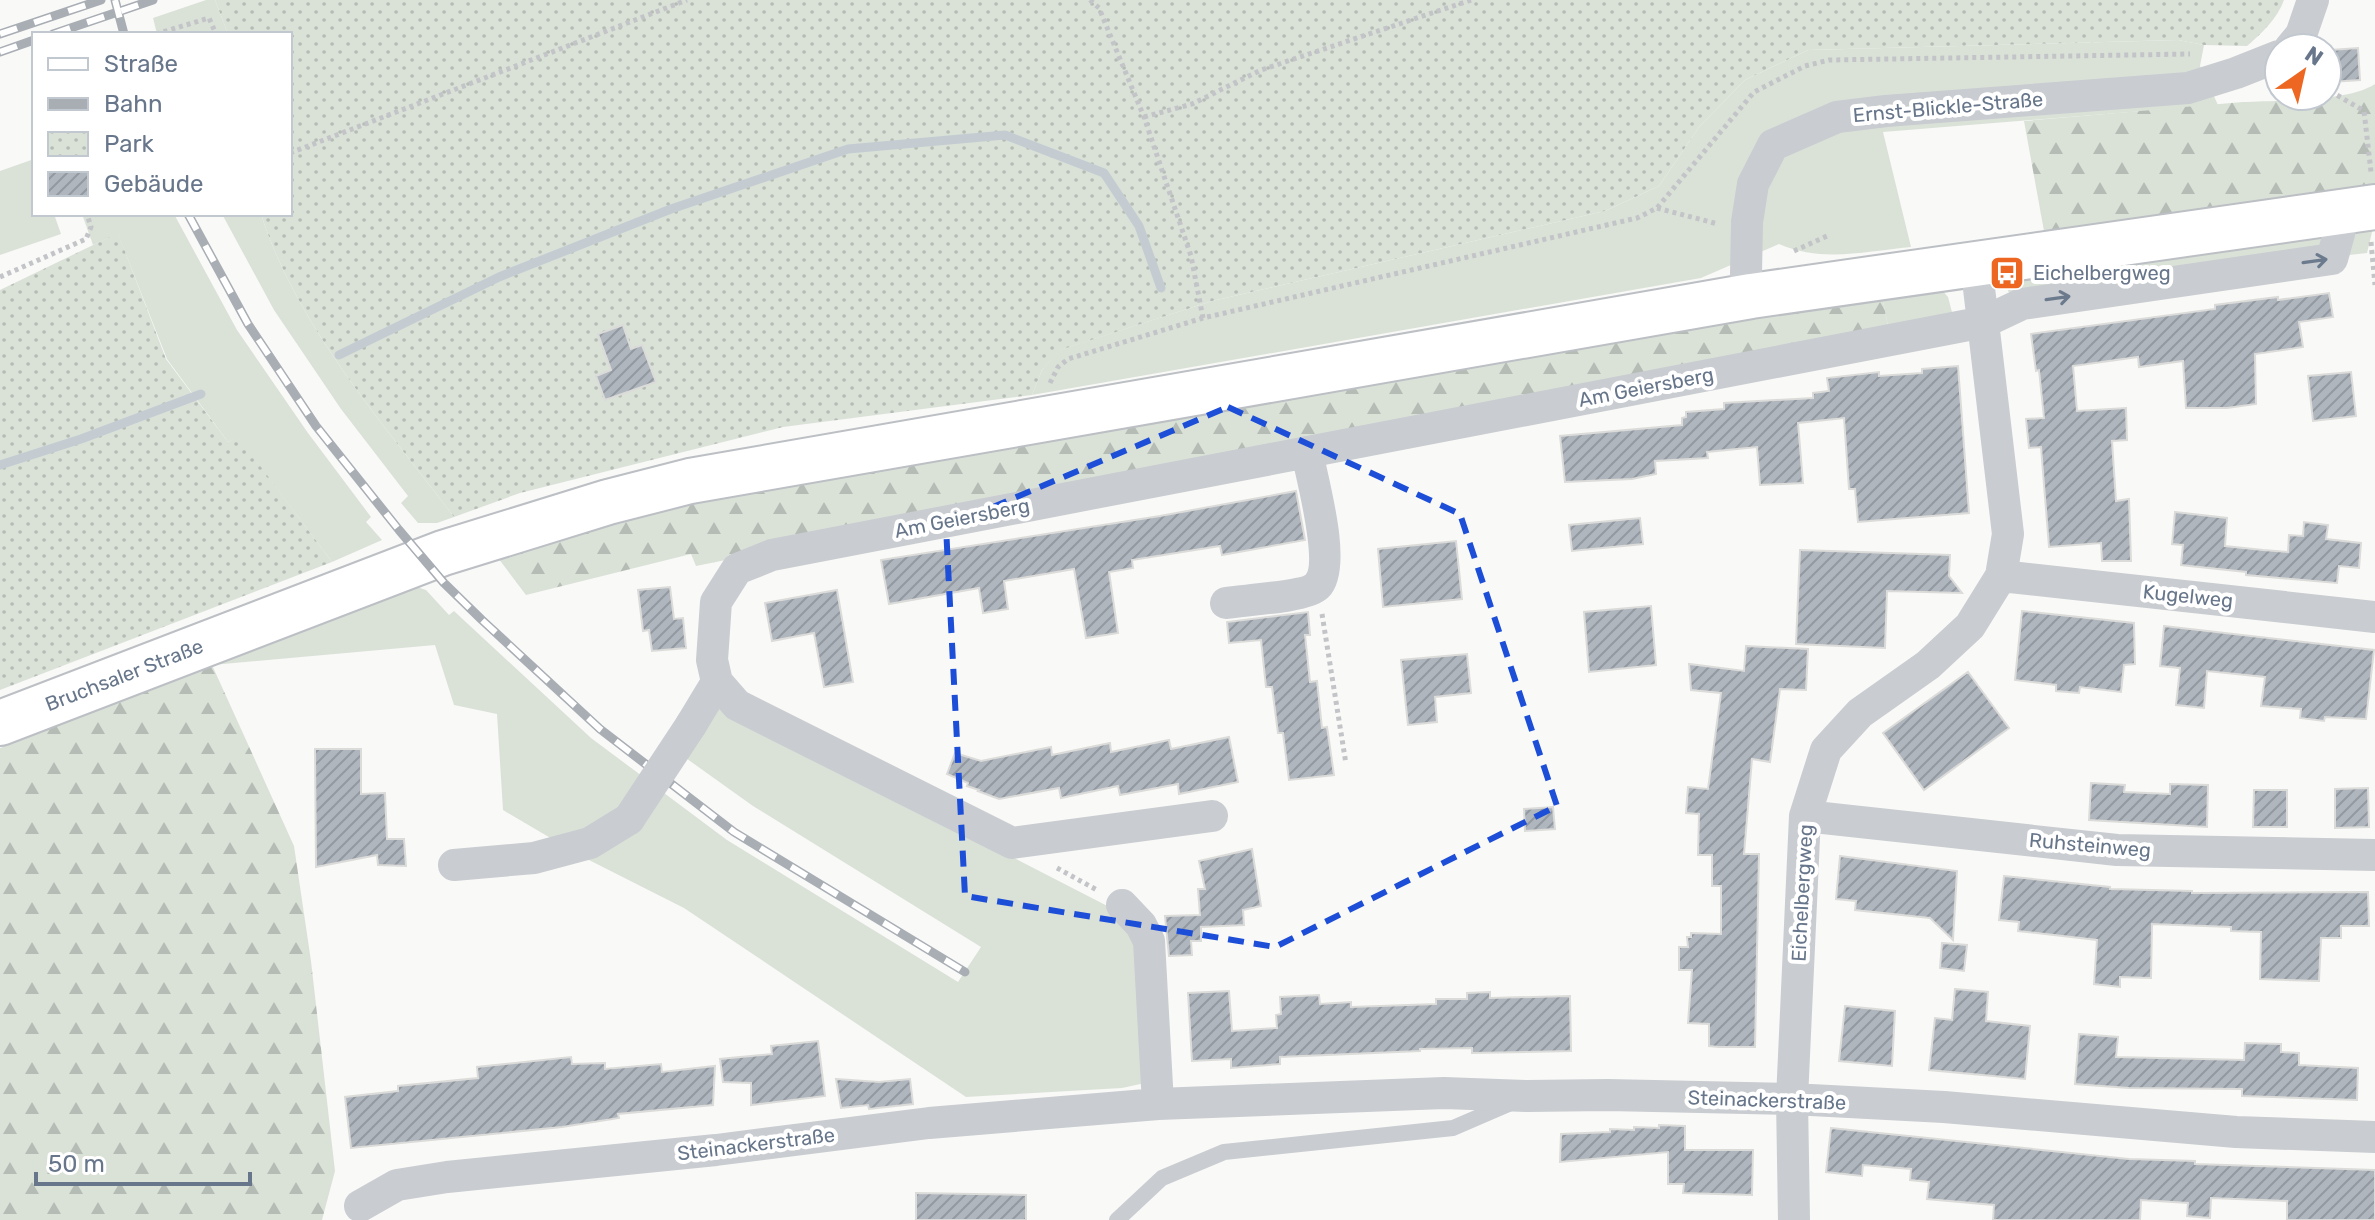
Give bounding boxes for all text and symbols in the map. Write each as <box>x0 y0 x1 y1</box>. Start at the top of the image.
legend <box>32 32 292 216</box>
north arrow <box>2263 32 2343 112</box>
text: N <box>2300 40 2328 71</box>
text: Straße <box>104 50 178 78</box>
street label: Ernst-Blickle-Straße <box>1852 87 2044 127</box>
text: Bahn <box>104 90 162 118</box>
text: Park <box>104 130 155 158</box>
text: Gebäude <box>104 170 203 198</box>
one-way arrow <box>2302 253 2327 268</box>
bus stop icon: Eichelbergweg <box>1988 254 2026 292</box>
place label: Eichelbergweg <box>2033 261 2171 285</box>
one-way arrow <box>2044 290 2070 305</box>
street label: Am Geiersberg <box>1576 362 1716 412</box>
street label: Am Geiersberg <box>892 493 1032 543</box>
street label: Kugelweg <box>2142 579 2234 613</box>
street label: Bruchsaler Straße <box>42 634 206 716</box>
street label: Eichelbergweg <box>1786 824 1818 962</box>
street label: Ruhsteinweg <box>2028 828 2152 862</box>
street label: Steinackerstraße <box>1687 1085 1847 1115</box>
street label: Steinackerstraße <box>676 1122 836 1166</box>
scale bar <box>36 1136 250 1186</box>
text: 50 m <box>48 1150 105 1178</box>

